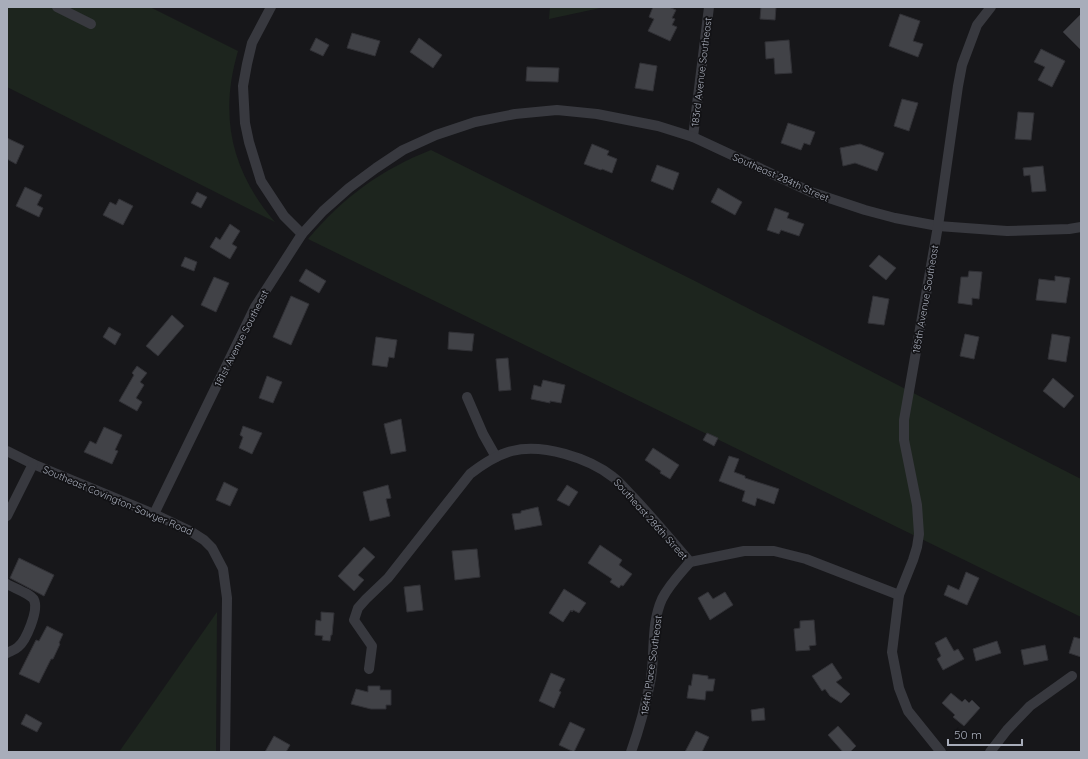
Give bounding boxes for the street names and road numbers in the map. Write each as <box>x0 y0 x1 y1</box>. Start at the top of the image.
street label: 183rd Avenue Southeast <box>688 16 715 127</box>
street label: Southeast 284th Street <box>730 150 832 205</box>
street label: 185th Avenue Southeast <box>910 243 942 354</box>
street label: 181st Avenue Southeast <box>211 287 272 389</box>
street label: Southeast Covington-Sawyer Road <box>41 463 195 538</box>
street label: Southeast 286th Street <box>611 476 691 563</box>
street label: 184th Place Southeast <box>638 614 665 716</box>

